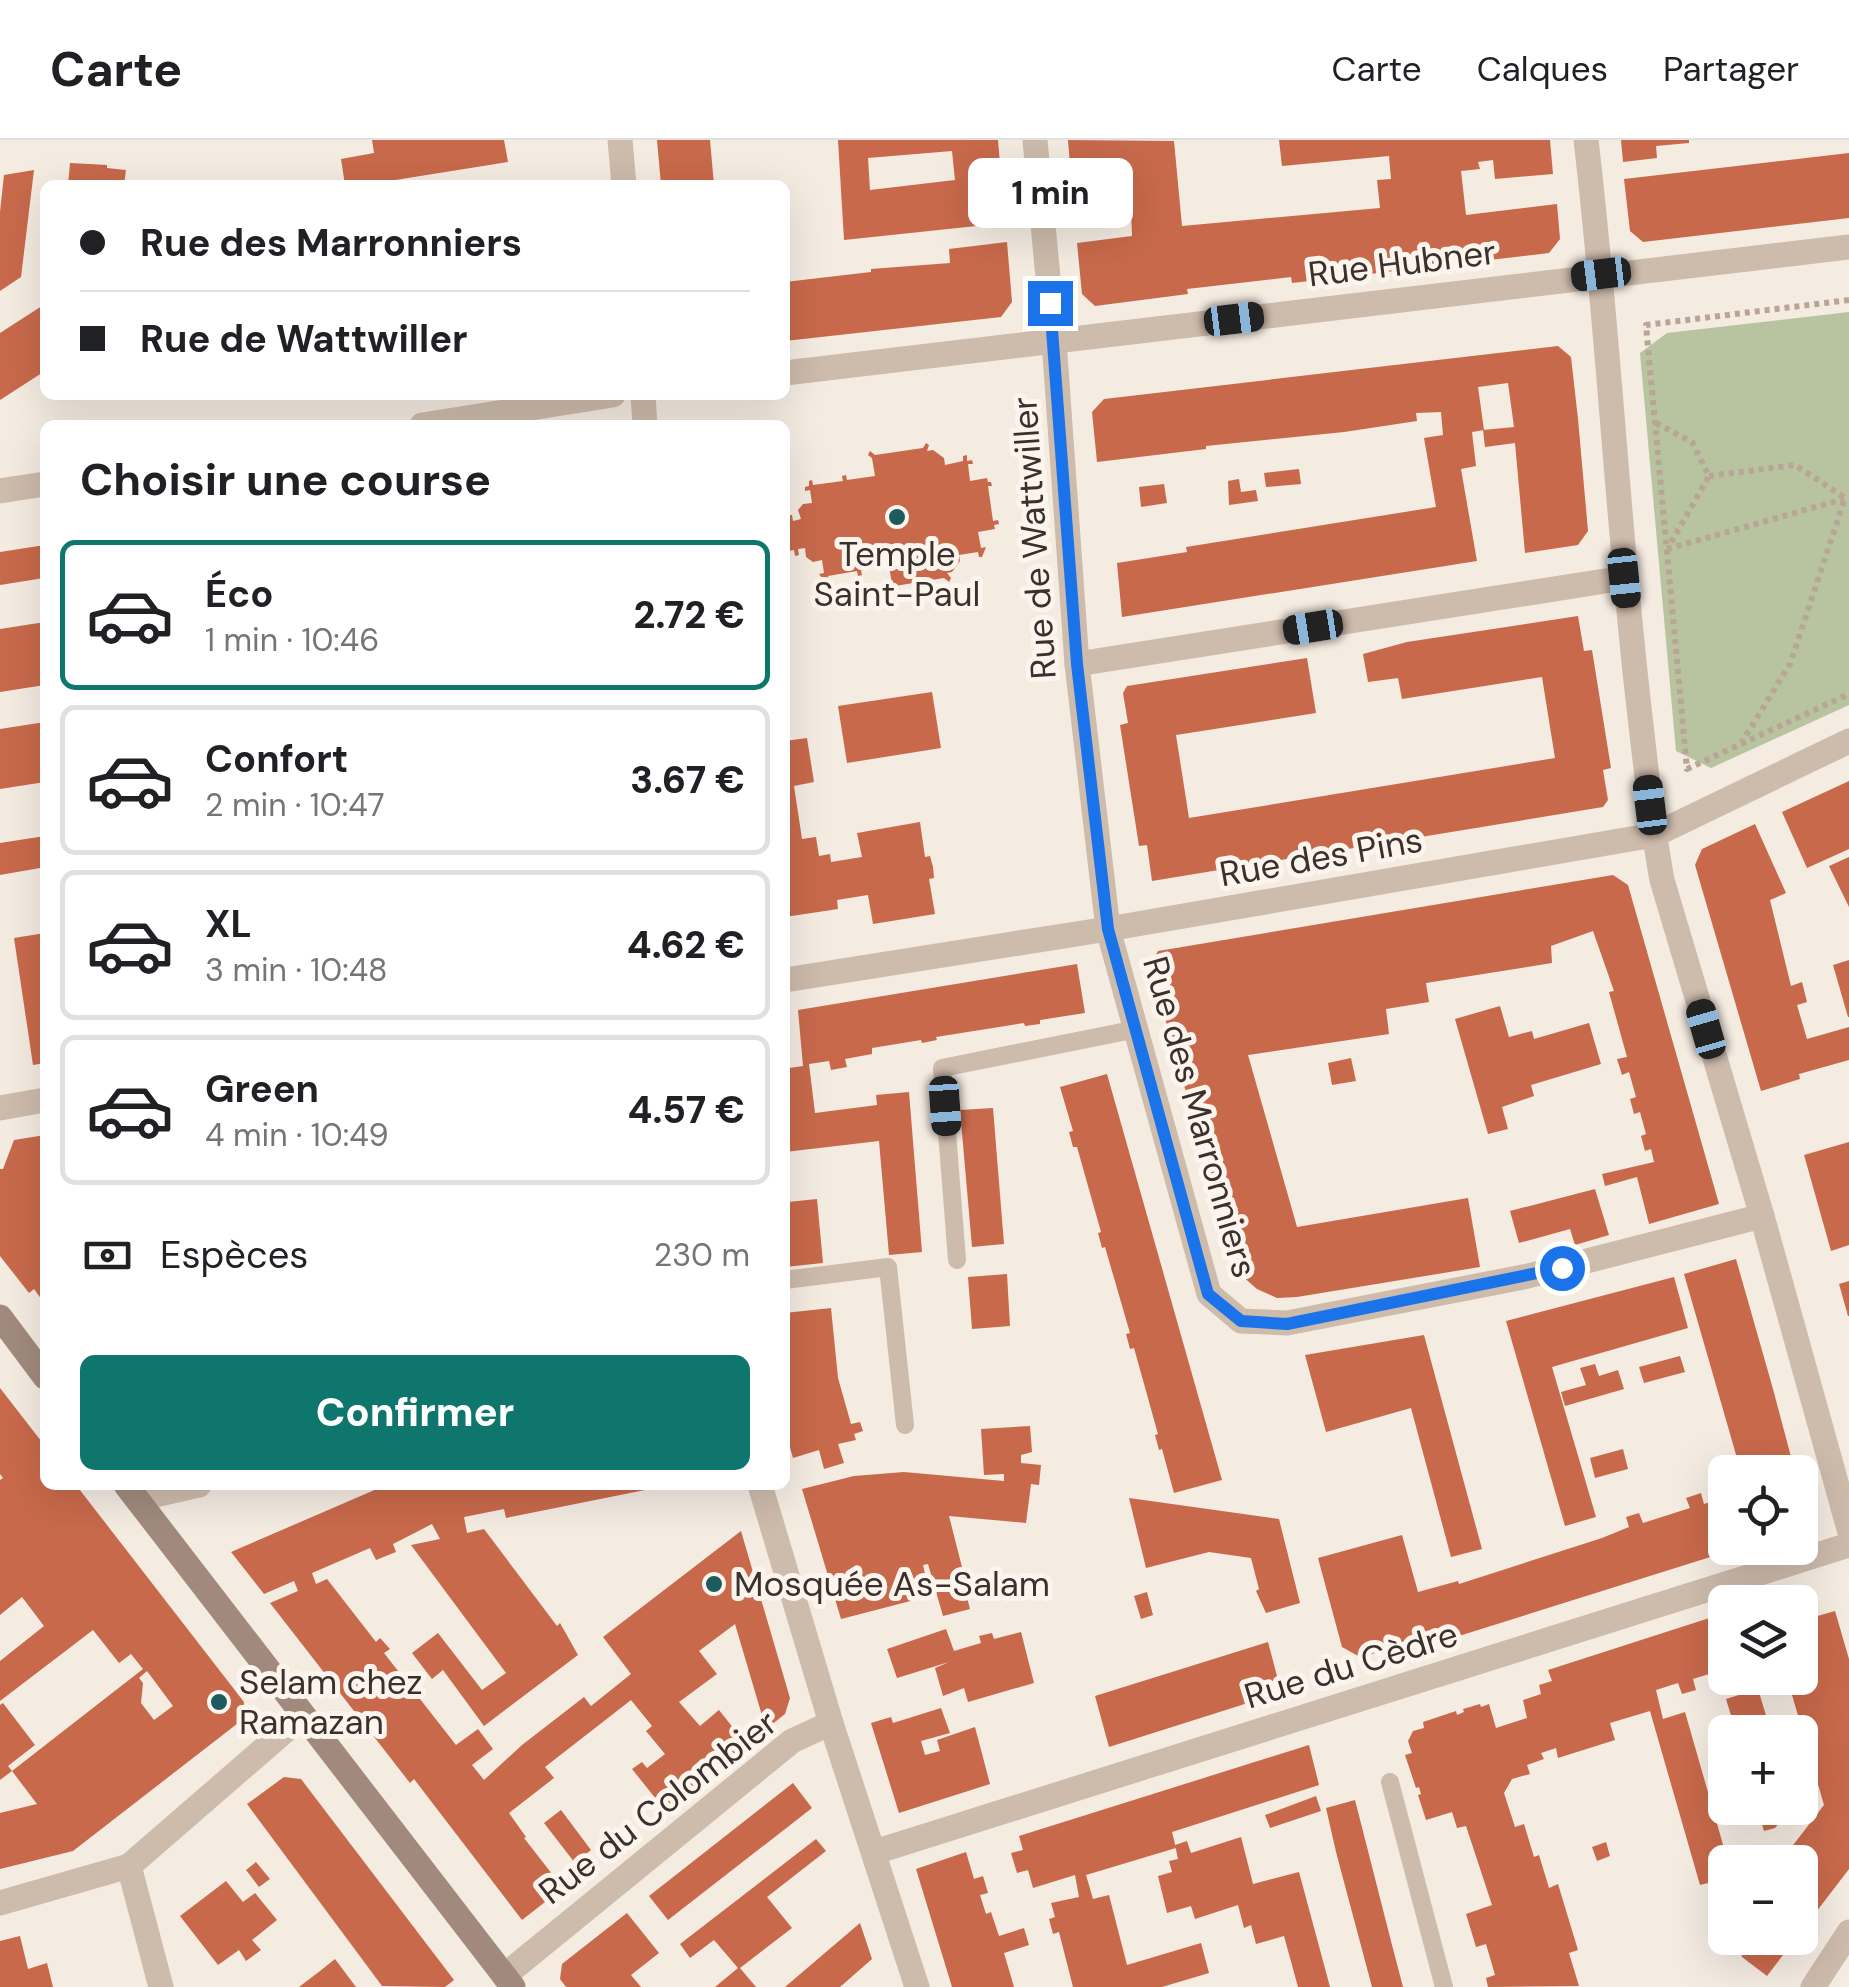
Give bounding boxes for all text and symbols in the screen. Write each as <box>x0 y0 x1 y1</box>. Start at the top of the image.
text: Carte <box>50 38 182 101</box>
text: Carte <box>1332 46 1422 92</box>
text: Calques <box>1477 46 1608 92</box>
text: Partager <box>1663 46 1799 92</box>
callout: 1 min <box>968 158 1132 228</box>
text: 1 min <box>1011 172 1090 214</box>
text: Rue des Marronniers <box>140 218 522 268</box>
street label: Rue Hubner <box>1306 229 1499 297</box>
car <box>1569 255 1633 293</box>
route end <box>1028 281 1073 326</box>
car <box>1202 300 1266 338</box>
text: Rue de Wattwiller <box>140 314 468 364</box>
street label: Rue de Wattwiller <box>1001 395 1067 681</box>
text: Choisir une course <box>80 450 491 509</box>
marker: Temple Saint-Paul <box>886 506 908 528</box>
place label: Temple Saint-Paul <box>814 531 980 617</box>
car <box>1606 547 1642 609</box>
text: Éco <box>205 569 273 619</box>
icon: car <box>85 570 175 660</box>
text: 2.72 € <box>633 590 745 640</box>
car <box>1281 607 1345 647</box>
text: 1 min · 10:46 <box>205 619 379 661</box>
text: Confort <box>205 734 348 784</box>
icon: car <box>85 735 175 825</box>
text: 3.67 € <box>630 755 745 805</box>
car <box>1631 773 1669 837</box>
text: 2 min · 10:47 <box>205 784 385 826</box>
street label: Rue des Pins <box>1216 817 1426 897</box>
text: XL <box>205 899 252 949</box>
icon: car <box>85 900 175 990</box>
text: 4.62 € <box>627 920 745 970</box>
text: 3 min · 10:48 <box>205 949 388 991</box>
street label: Rue des Marronniers <box>1132 951 1268 1283</box>
car <box>1683 996 1729 1062</box>
text: Green <box>205 1064 319 1114</box>
icon: car <box>85 1065 175 1155</box>
car <box>928 1075 962 1137</box>
text: 4.57 € <box>628 1085 745 1135</box>
text: 4 min · 10:49 <box>205 1114 389 1156</box>
icon: cash <box>80 1228 135 1283</box>
text: Espèces <box>160 1230 308 1280</box>
text: 230 m <box>654 1234 750 1276</box>
route start <box>1540 1246 1585 1291</box>
button: Confirmer <box>80 1355 750 1470</box>
map controls <box>1708 1455 1818 1955</box>
button: locate <box>1708 1455 1818 1565</box>
place label: Mosquée As-Salam <box>734 1561 1050 1607</box>
marker: Mosquée As-Salam <box>703 1573 725 1595</box>
button: layers <box>1708 1585 1818 1695</box>
street label: Rue du Cèdre <box>1239 1611 1463 1719</box>
place label: Selam chez Ramazan <box>239 1659 423 1745</box>
marker: Selam chez Ramazan <box>208 1691 230 1713</box>
street label: Rue du Colombier <box>530 1700 786 1914</box>
button: + <box>1708 1715 1818 1825</box>
button: − <box>1708 1845 1818 1955</box>

